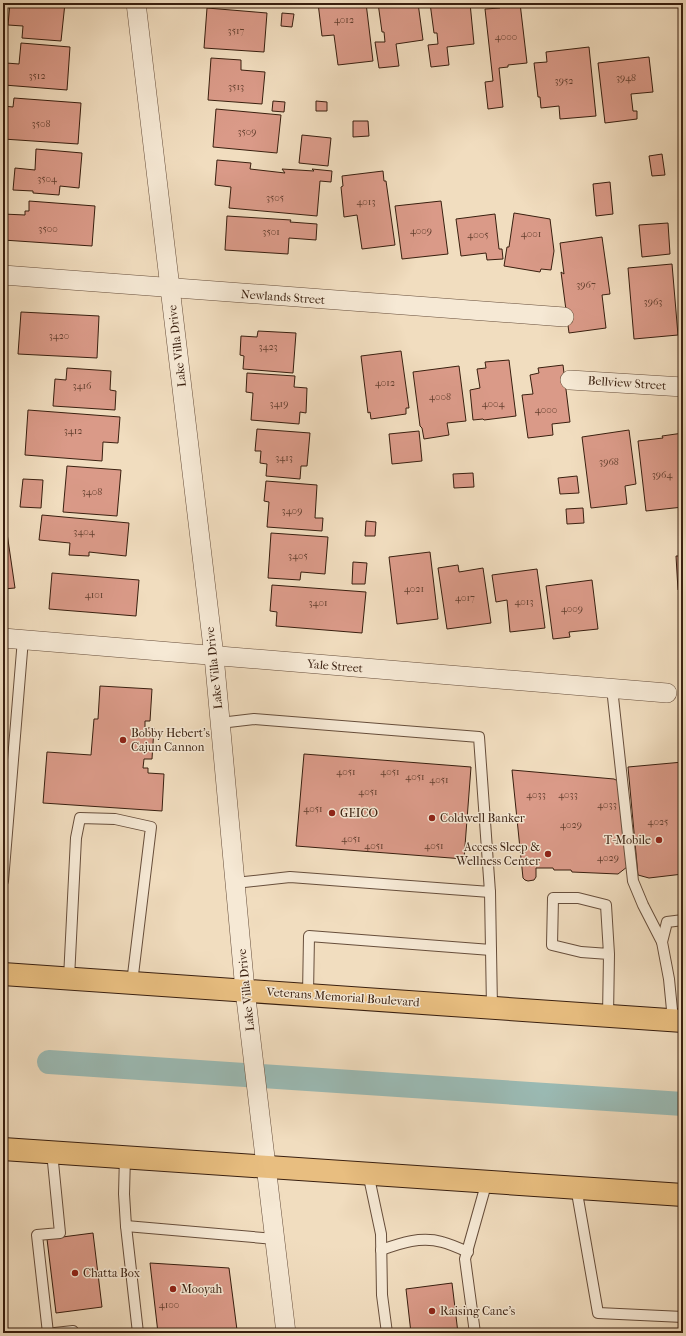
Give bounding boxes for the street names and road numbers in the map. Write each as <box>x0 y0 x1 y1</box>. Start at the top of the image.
street label: Newlands Street <box>240 287 326 307</box>
street label: Lake Villa Drive <box>165 304 189 388</box>
street label: Bellview Street <box>587 373 667 393</box>
street label: Lake Villa Drive <box>203 626 225 710</box>
street label: Yale Street <box>305 656 364 675</box>
street label: Lake Villa Drive <box>235 948 257 1032</box>
street label: Veterans Memorial Boulevard <box>265 985 420 1009</box>

